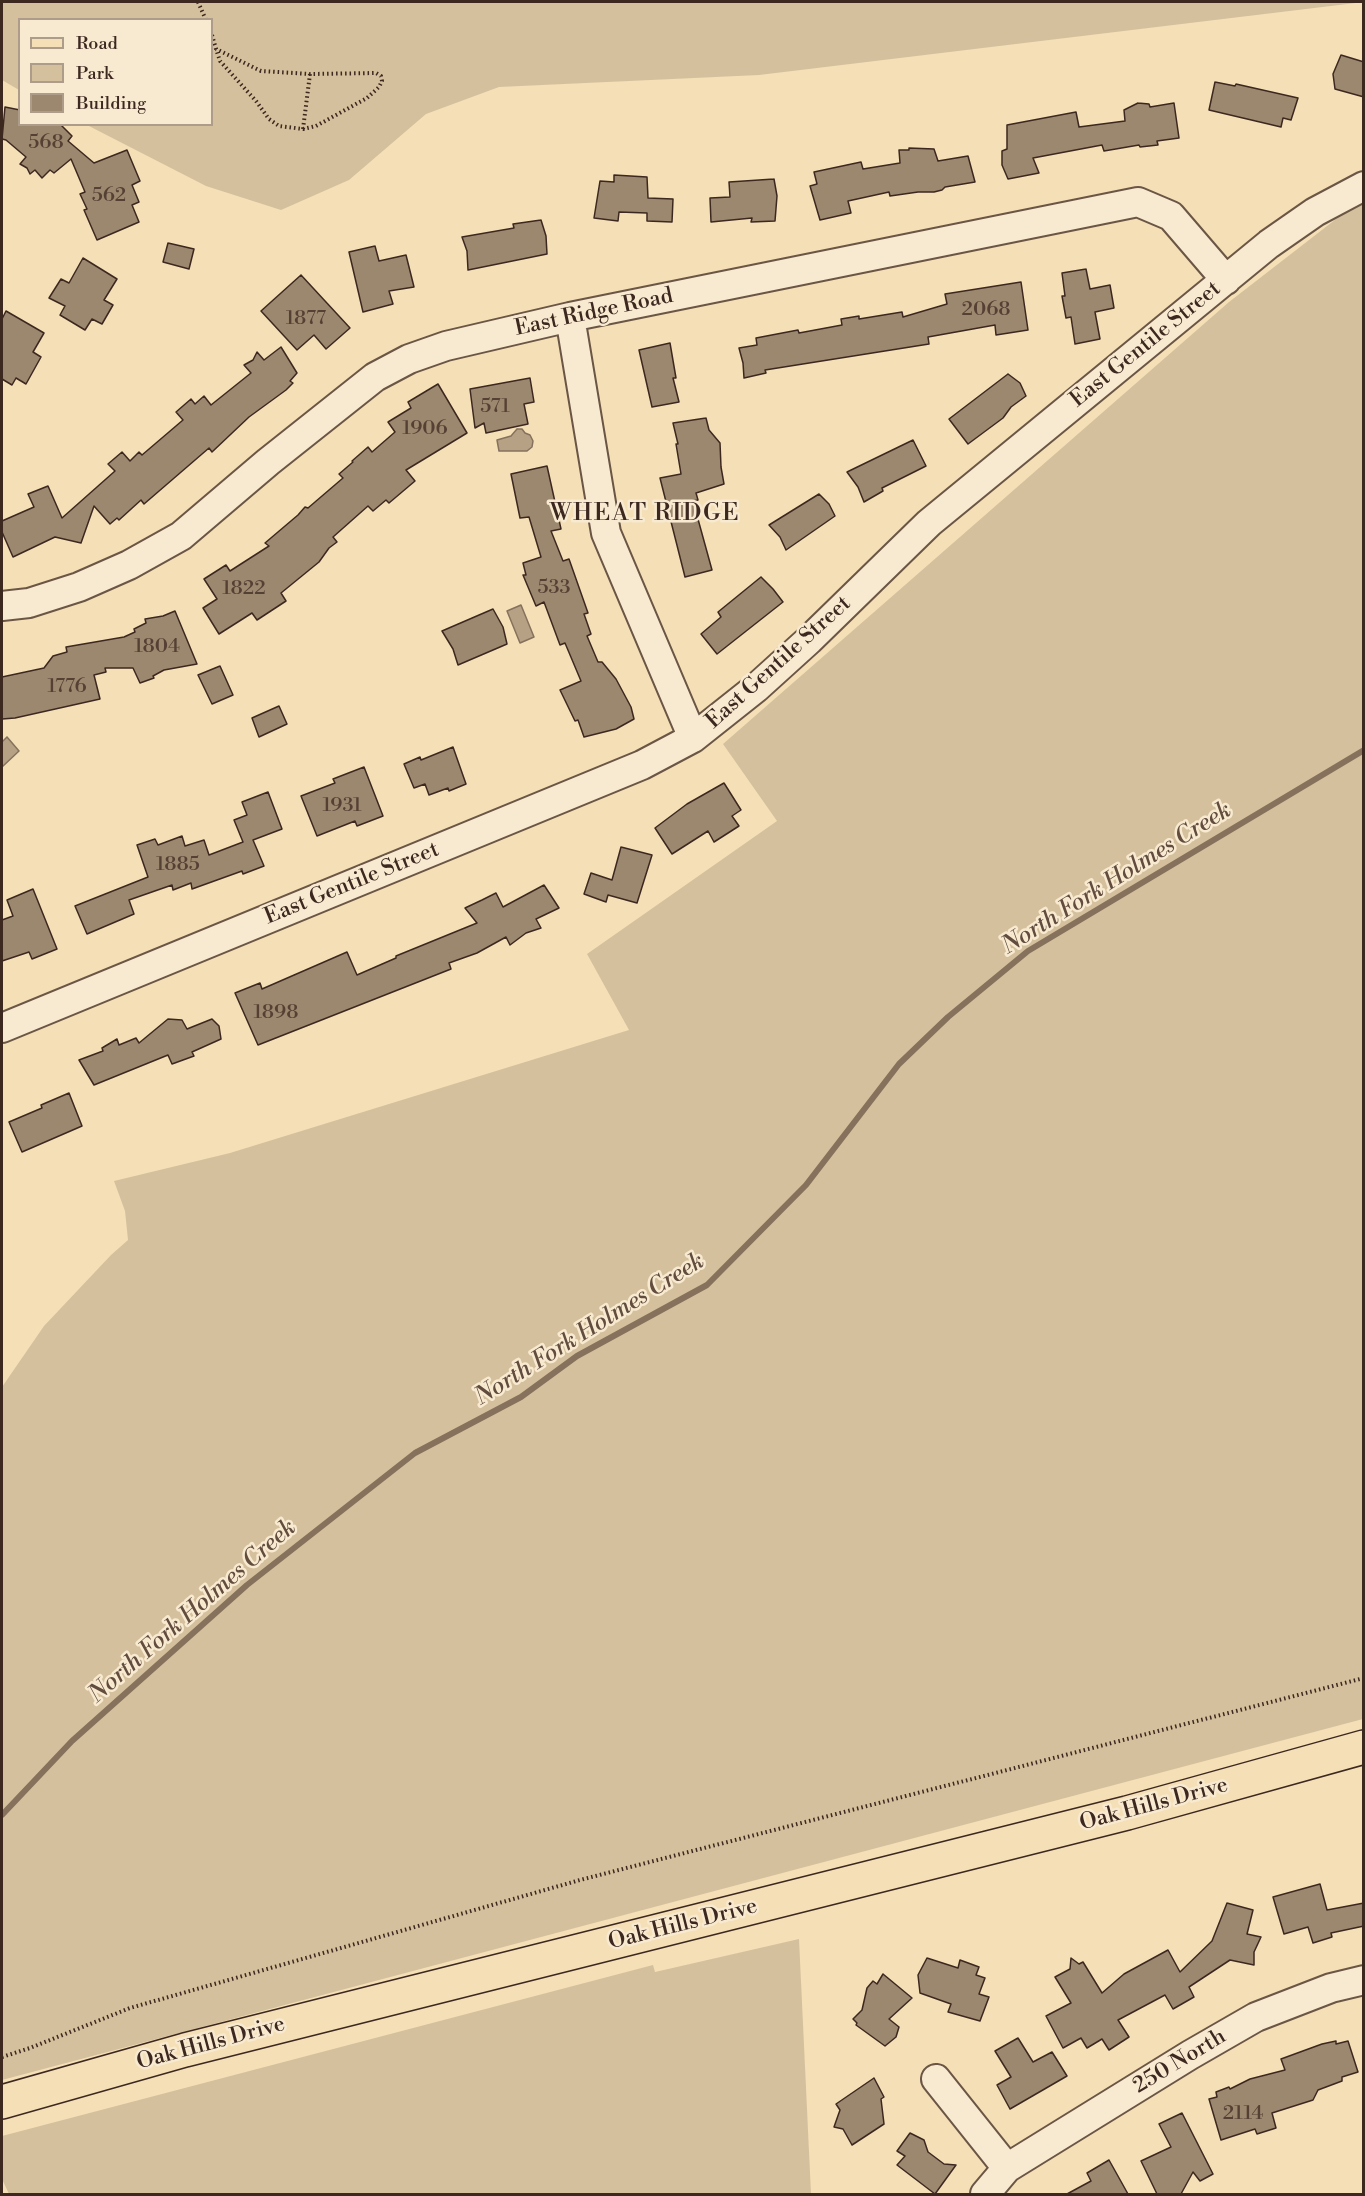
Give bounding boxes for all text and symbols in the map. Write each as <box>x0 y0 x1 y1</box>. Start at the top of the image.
legend <box>18 18 213 126</box>
text: Road <box>76 32 118 55</box>
text: Park <box>76 62 113 85</box>
text: Building <box>76 92 146 115</box>
house number: 568 <box>28 131 64 155</box>
house number: 562 <box>92 184 126 208</box>
street label: East Gentile Street <box>1065 276 1227 414</box>
street label: East Ridge Road <box>512 283 676 343</box>
house number: 2068 <box>961 298 1011 322</box>
house number: 1877 <box>286 307 326 331</box>
house number: 571 <box>480 395 510 419</box>
house number: 1906 <box>402 417 448 441</box>
district label: WHEAT RIDGE <box>550 500 740 528</box>
house number: 533 <box>537 576 571 600</box>
house number: 1822 <box>222 577 266 601</box>
street label: East Gentile Street <box>701 591 857 735</box>
house number: 1804 <box>134 635 180 659</box>
house number: 1776 <box>47 675 87 699</box>
house number: 1931 <box>322 794 362 818</box>
water label: North Fork Holmes Creek <box>997 796 1237 962</box>
street label: East Gentile Street <box>261 837 443 931</box>
house number: 1885 <box>156 853 200 877</box>
house number: 1898 <box>254 1001 298 1025</box>
water label: North Fork Holmes Creek <box>470 1247 710 1413</box>
water label: North Fork Holmes Creek <box>83 1514 303 1710</box>
street label: Oak Hills Drive <box>1077 1773 1231 1837</box>
street label: Oak Hills Drive <box>606 1894 760 1956</box>
street label: Oak Hills Drive <box>134 2012 288 2076</box>
street label: 250 North <box>1129 2024 1231 2100</box>
house number: 2114 <box>1223 2102 1263 2126</box>

